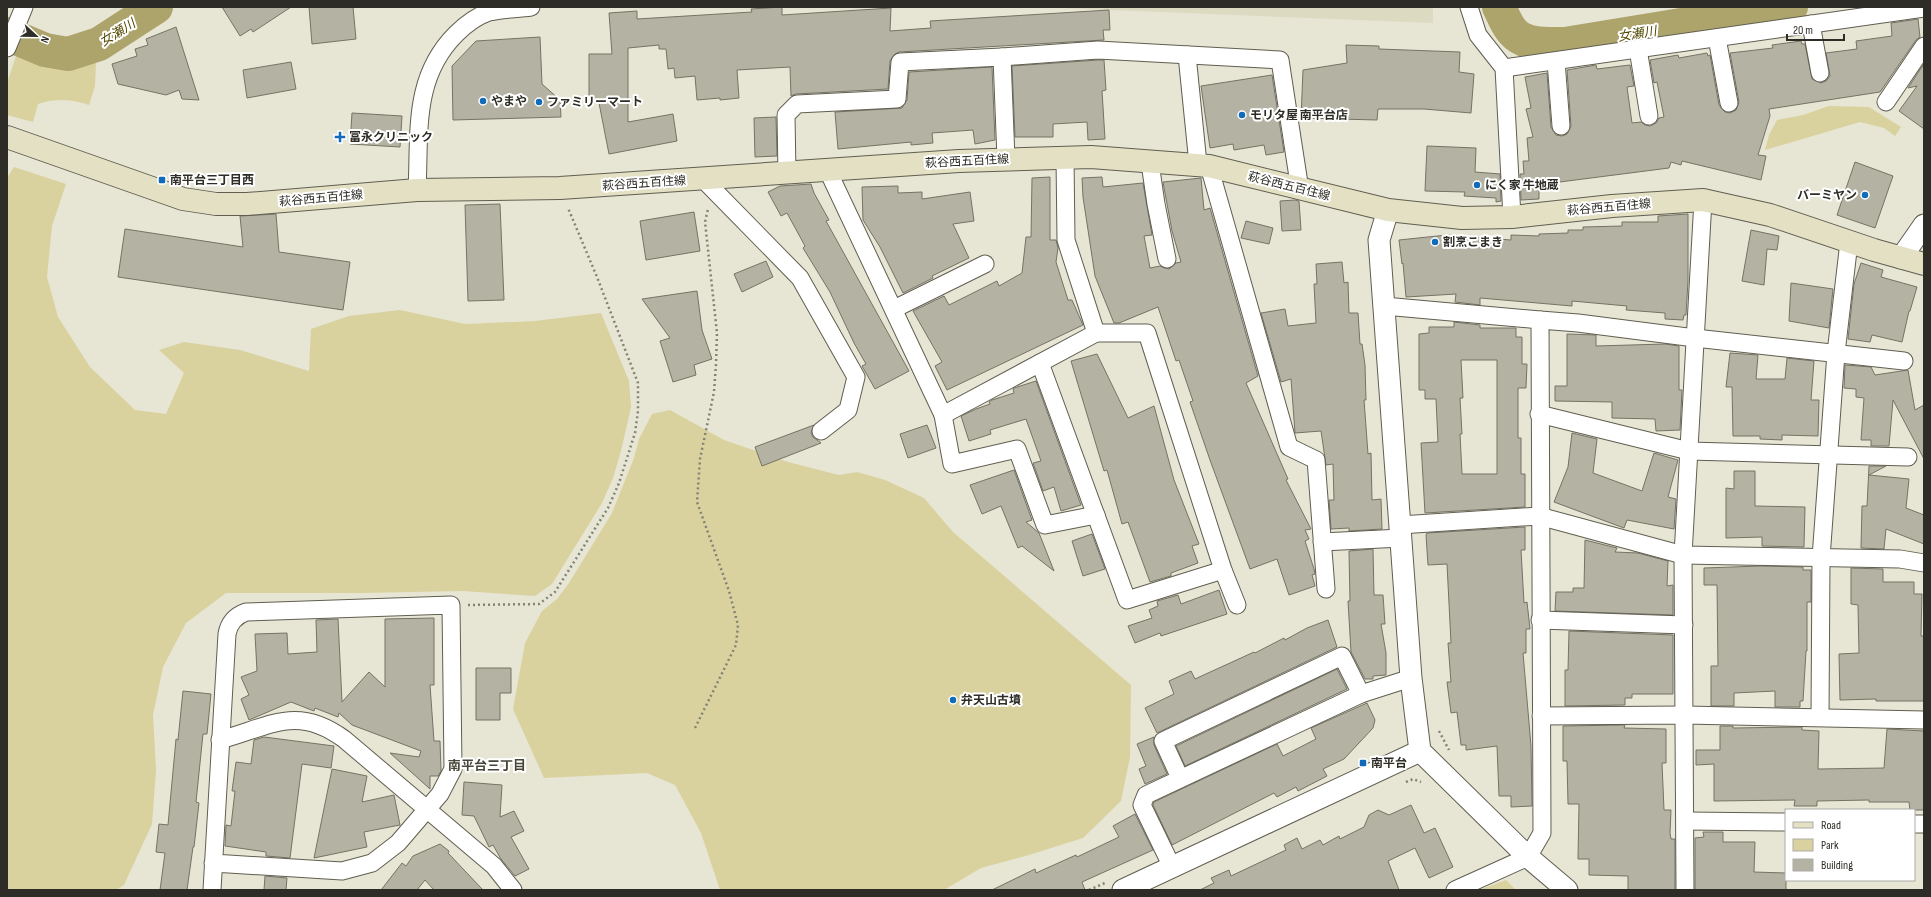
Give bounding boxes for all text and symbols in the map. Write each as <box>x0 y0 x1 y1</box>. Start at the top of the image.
water label: 女瀬川 <box>97 15 140 50</box>
north arrow <box>16 16 56 56</box>
scale bar <box>1787 16 1844 42</box>
water label: 女瀬川 <box>1617 23 1660 45</box>
text: 20 m <box>1793 23 1813 38</box>
text: N <box>38 34 52 45</box>
place label: やまや <box>491 94 527 109</box>
place label: ファミリーマート <box>547 95 643 110</box>
marker: やまや <box>478 96 488 106</box>
marker: ファミリーマート <box>534 97 544 107</box>
place label: モリタ屋 南平台店 <box>1250 108 1348 123</box>
marker: モリタ屋 南平台店 <box>1237 110 1247 120</box>
place label: 冨永クリニック <box>349 130 433 145</box>
marker: 冨永クリニック <box>334 131 346 143</box>
street label: 萩谷西五百住線 <box>925 152 1009 171</box>
street label: 萩谷西五百住線 <box>1246 169 1331 204</box>
place label: 南平台三丁目西 <box>170 173 254 188</box>
street label: 萩谷西五百住線 <box>602 173 686 194</box>
marker: 南平台三丁目西 <box>157 175 167 185</box>
place label: にく家 牛地蔵 <box>1485 178 1559 193</box>
marker: にく家 牛地蔵 <box>1472 180 1482 190</box>
street label: 萩谷西五百住線 <box>279 187 364 210</box>
place label: バーミヤン <box>1797 188 1857 203</box>
marker: バーミヤン <box>1860 190 1870 200</box>
street label: 萩谷西五百住線 <box>1567 196 1652 219</box>
place label: 割烹こまき <box>1443 235 1503 250</box>
marker: 割烹こまき <box>1430 237 1440 247</box>
place label: 弁天山古墳 <box>961 693 1021 708</box>
marker: 弁天山古墳 <box>948 695 958 705</box>
place label: 南平台 <box>1371 756 1407 771</box>
district label: 南平台三丁目 <box>448 758 526 774</box>
marker: 南平台 <box>1358 758 1368 768</box>
legend <box>1785 809 1915 881</box>
text: Road <box>1821 818 1841 833</box>
text: Park <box>1821 838 1839 853</box>
text: Building <box>1821 858 1853 873</box>

